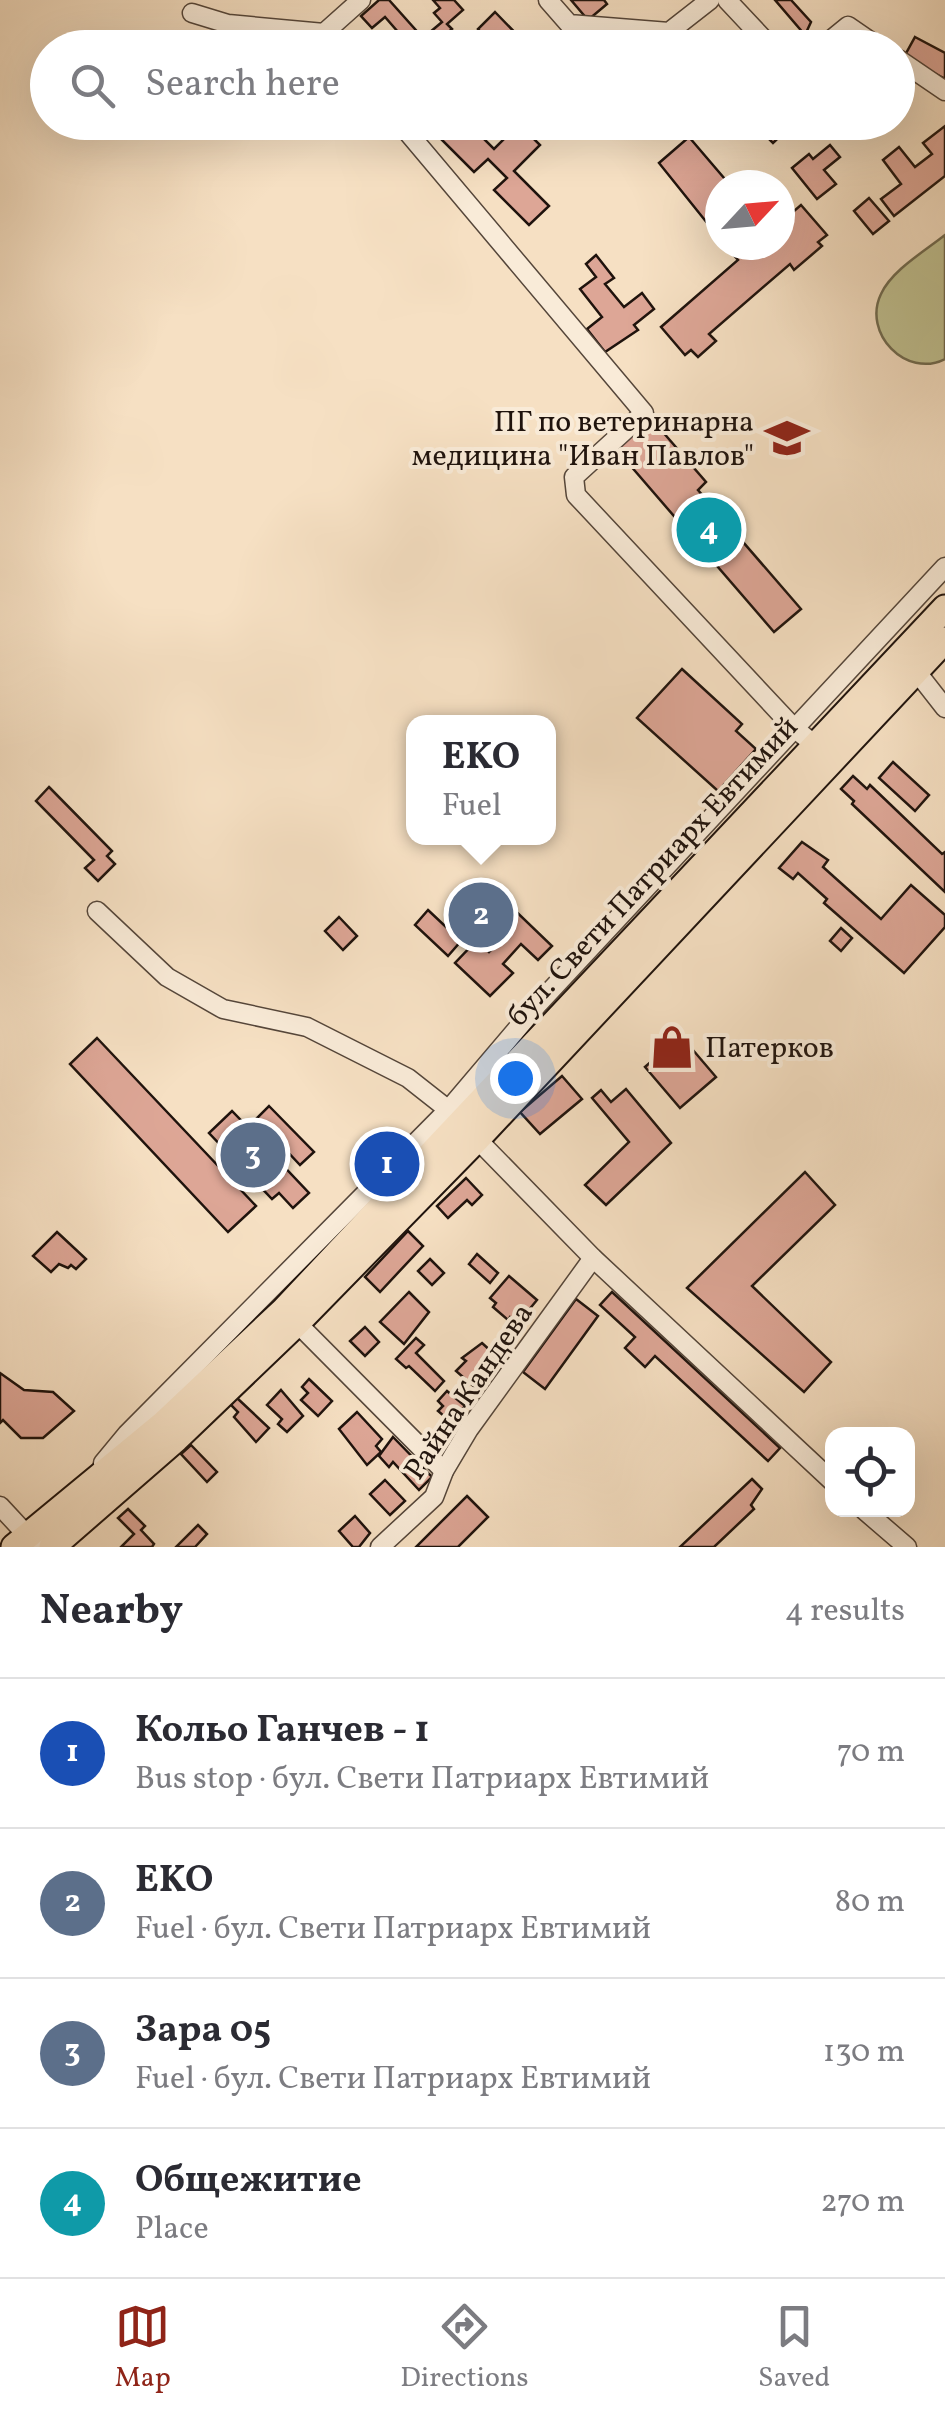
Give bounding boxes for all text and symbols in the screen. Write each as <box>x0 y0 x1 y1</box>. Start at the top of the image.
search box <box>30 30 915 140</box>
icon: search <box>65 58 120 113</box>
text: Search here <box>145 59 340 112</box>
north arrow <box>705 170 795 260</box>
place label: ПГ по ветеринарна медицина "Иван Павлов" <box>412 402 754 478</box>
school or university icon: ПГ по ветеринарна медицина "Иван Павлов" <box>763 414 811 462</box>
pin: 4 <box>676 492 742 568</box>
street label: бул. Свети Патриарх Евтимий <box>498 708 809 1037</box>
popup <box>406 715 556 845</box>
text: EKO <box>442 732 520 785</box>
text: Fuel <box>442 785 502 829</box>
pin: 2 <box>448 878 514 952</box>
shop icon: Патерков <box>648 1023 696 1071</box>
place label: Патерков <box>705 1028 834 1070</box>
your location <box>490 1053 541 1104</box>
pin: 3 <box>220 1118 286 1192</box>
pin: 1 <box>354 1126 420 1202</box>
street label: Райна Кандева <box>395 1296 544 1489</box>
map controls <box>825 1427 915 1517</box>
button: locate <box>825 1427 915 1517</box>
text: Nearby <box>40 1583 183 1642</box>
text: 4 results <box>785 1590 905 1634</box>
text: Кольо Ганчев - 1 <box>135 1705 429 1758</box>
text: 1 <box>66 1731 79 1775</box>
text: 70 m <box>837 1731 905 1775</box>
text: Bus stop · бул. Свети Патриарх Евтимий <box>135 1758 709 1802</box>
text: EKO <box>135 1855 213 1908</box>
text: 2 <box>64 1881 81 1925</box>
text: 80 m <box>835 1881 905 1925</box>
text: Fuel · бул. Свети Патриарх Евтимий <box>135 1908 651 1952</box>
text: Зара 05 <box>135 2005 271 2058</box>
text: 3 <box>64 2031 81 2075</box>
text: 130 m <box>823 2031 905 2075</box>
text: Fuel · бул. Свети Патриарх Евтимий <box>135 2058 651 2102</box>
text: Общежитие <box>135 2155 362 2208</box>
text: 4 <box>63 2181 82 2225</box>
text: 270 m <box>820 2181 905 2225</box>
text: Place <box>135 2208 209 2252</box>
tab: Map <box>115 2299 171 2398</box>
tab: Directions <box>400 2299 529 2398</box>
tab: Saved <box>758 2299 830 2398</box>

